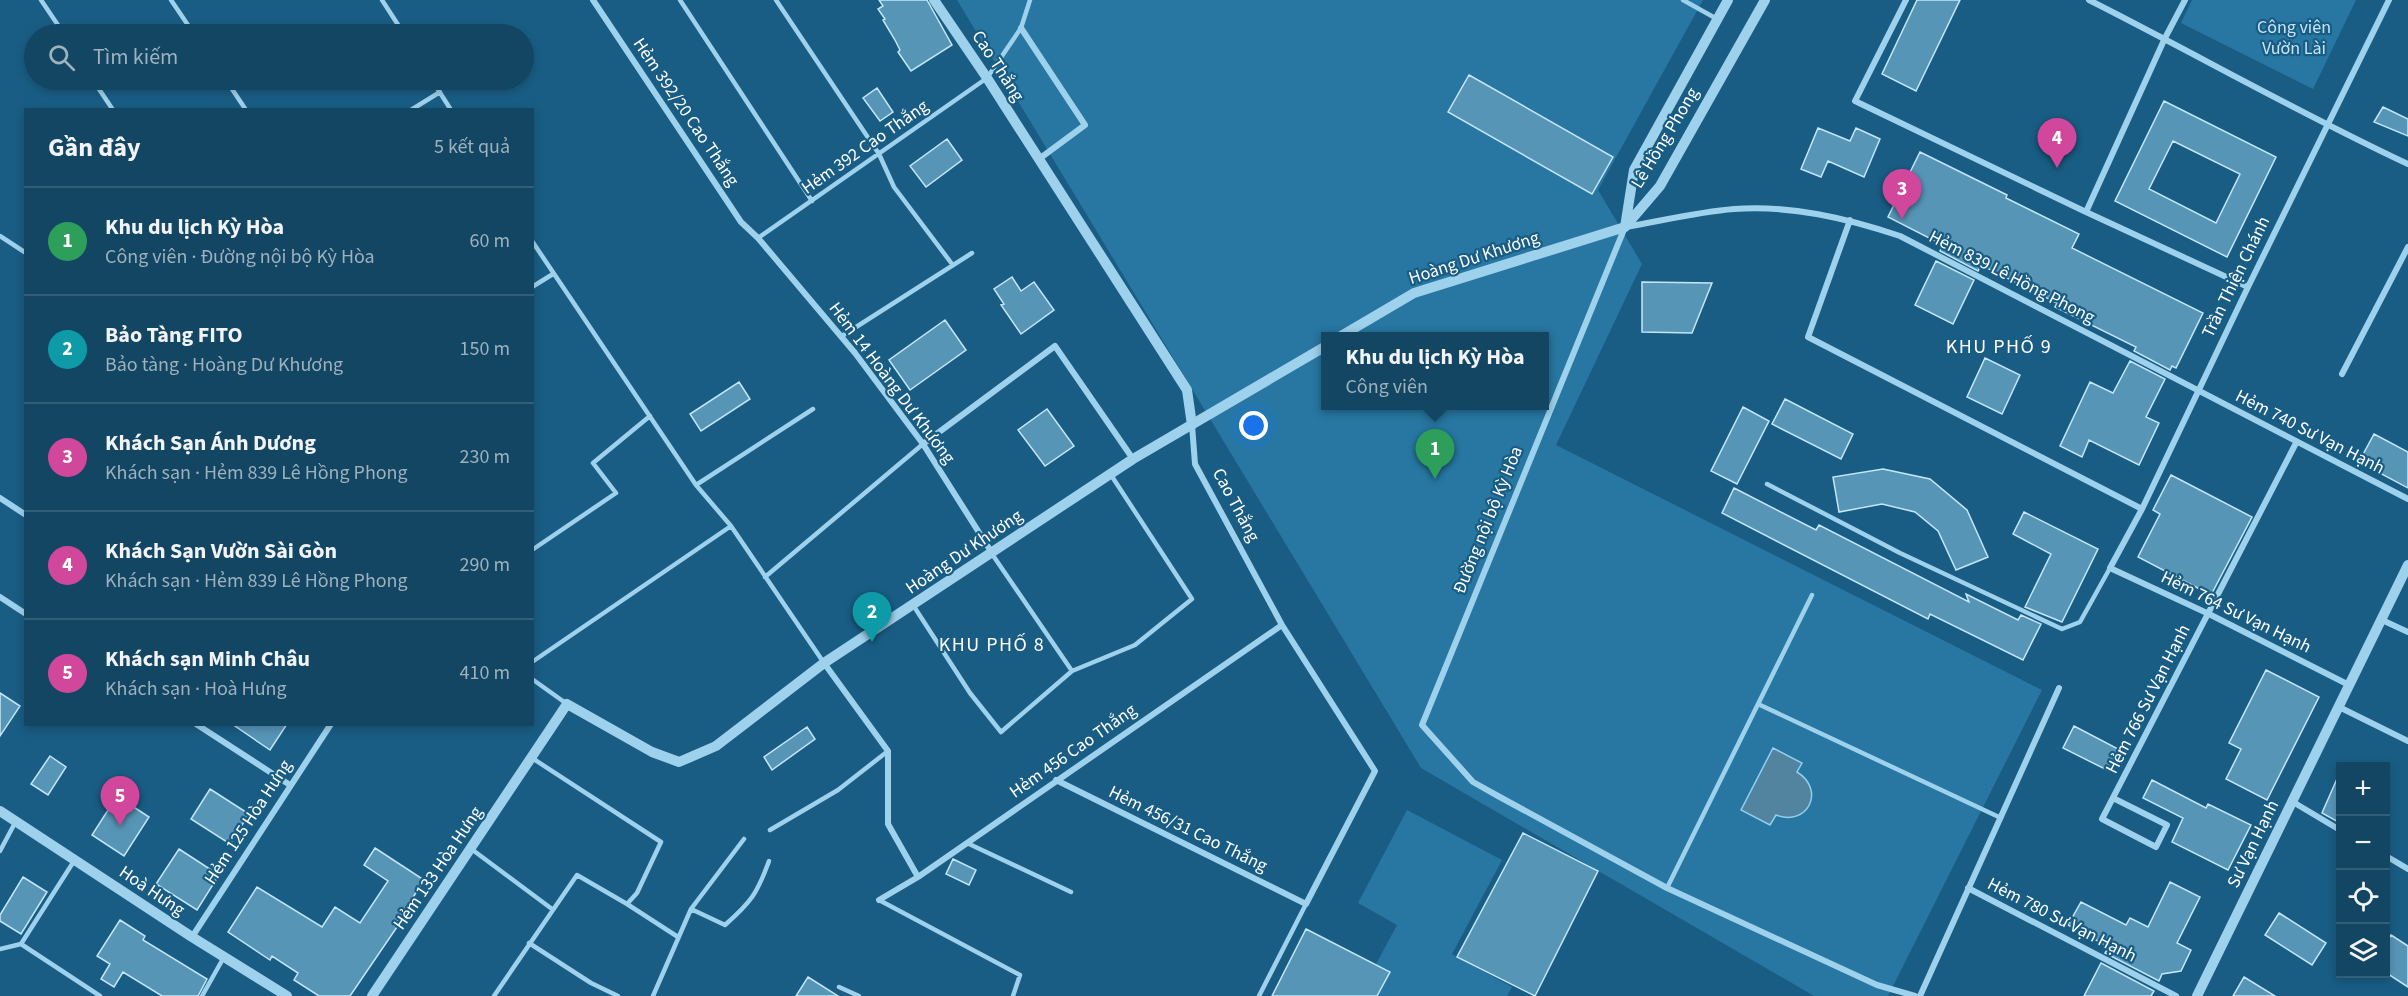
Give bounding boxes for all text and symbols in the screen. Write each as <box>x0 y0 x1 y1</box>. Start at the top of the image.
park label: Công viên Vườn Lài <box>2257 15 2331 61</box>
search box <box>24 24 534 90</box>
street label: Cao Thắng <box>966 26 1030 106</box>
street label: Hẻm 392/20 Cao Thắng <box>627 33 745 191</box>
icon: search <box>45 41 78 74</box>
text: Tìm kiếm <box>93 41 178 73</box>
street label: Lê Hồng Phong <box>1625 83 1705 193</box>
street label: Hẻm 392 Cao Thắng <box>796 94 934 200</box>
pin: 4 <box>2038 118 2076 168</box>
text: Gần đây <box>48 129 141 166</box>
text: 5 kết quả <box>434 133 510 161</box>
pin: 3 <box>1882 170 1922 219</box>
text: Khu du lịch Kỳ Hòa <box>105 211 284 243</box>
street label: Trần Thiện Chánh <box>2196 212 2276 342</box>
street label: Hẻm 839 Lê Hồng Phong <box>1925 224 2099 330</box>
street label: Hoàng Dư Khương <box>1405 225 1543 291</box>
text: 1 <box>62 227 73 255</box>
text: 60 m <box>470 227 510 255</box>
text: Công viên · Đường nội bộ Kỳ Hòa <box>105 243 375 271</box>
street label: Hẻm 14 Hoàng Dư Khương <box>823 297 961 469</box>
text: Bảo Tàng FITO <box>105 319 242 351</box>
popup <box>1321 332 1549 410</box>
district label: KHU PHỐ 9 <box>1946 333 2052 361</box>
text: 2 <box>62 335 73 363</box>
text: 150 m <box>460 335 510 363</box>
text: Khu du lịch Kỳ Hòa <box>1345 341 1525 373</box>
text: Bảo tàng · Hoàng Dư Khương <box>105 351 343 379</box>
text: Công viên <box>1345 373 1428 401</box>
street label: Hẻm 740 Sư Vạn Hạnh <box>2231 384 2389 480</box>
your location <box>1239 411 1268 440</box>
text: Khách Sạn Ánh Dương <box>105 427 316 459</box>
pin: 1 <box>1416 430 1454 479</box>
text: 3 <box>62 443 73 471</box>
text: 230 m <box>460 443 510 471</box>
street label: Đường nội bộ Kỳ Hòa <box>1447 443 1529 597</box>
text: Khách sạn · Hẻm 839 Lê Hồng Phong <box>105 459 408 487</box>
street label: Cao Thắng <box>1206 464 1266 546</box>
street label: Hoàng Dư Khương <box>901 504 1027 600</box>
text: Khách Sạn Vườn Sài Gòn <box>105 535 337 567</box>
text: 4 <box>62 551 73 579</box>
text: 290 m <box>460 551 510 579</box>
street label: Hẻm 764 Sư Vạn Hạnh <box>2157 565 2315 659</box>
text: Khách sạn · Hẻm 839 Lê Hồng Phong <box>105 567 408 595</box>
pin: 2 <box>852 592 892 642</box>
street label: Hẻm 766 Sư Vạn Hạnh <box>2100 620 2196 778</box>
district label: KHU PHỐ 8 <box>939 631 1045 659</box>
text: Khách sạn Minh Châu <box>105 643 310 675</box>
text: 5 <box>62 659 73 687</box>
text: 410 m <box>460 659 510 687</box>
text: Khách sạn · Hoà Hưng <box>105 675 287 703</box>
street label: Hẻm 456 Cao Thắng <box>1004 698 1142 804</box>
street label: Hẻm 125 Hòa Hưng <box>198 755 298 889</box>
map controls <box>2336 762 2390 978</box>
button: + <box>2336 762 2390 816</box>
pin: 5 <box>100 776 140 826</box>
street label: Hẻm 456/31 Cao Thắng <box>1104 780 1272 878</box>
street label: Sư Vạn Hạnh <box>2221 796 2285 892</box>
street label: Hẻm 133 Hòa Hưng <box>387 801 489 935</box>
button: − <box>2336 816 2390 870</box>
street label: Hoà Hưng <box>114 860 190 922</box>
button: locate <box>2336 870 2390 924</box>
street label: Hẻm 780 Sư Vạn Hạnh <box>1983 872 2141 968</box>
button: layers <box>2336 924 2390 978</box>

